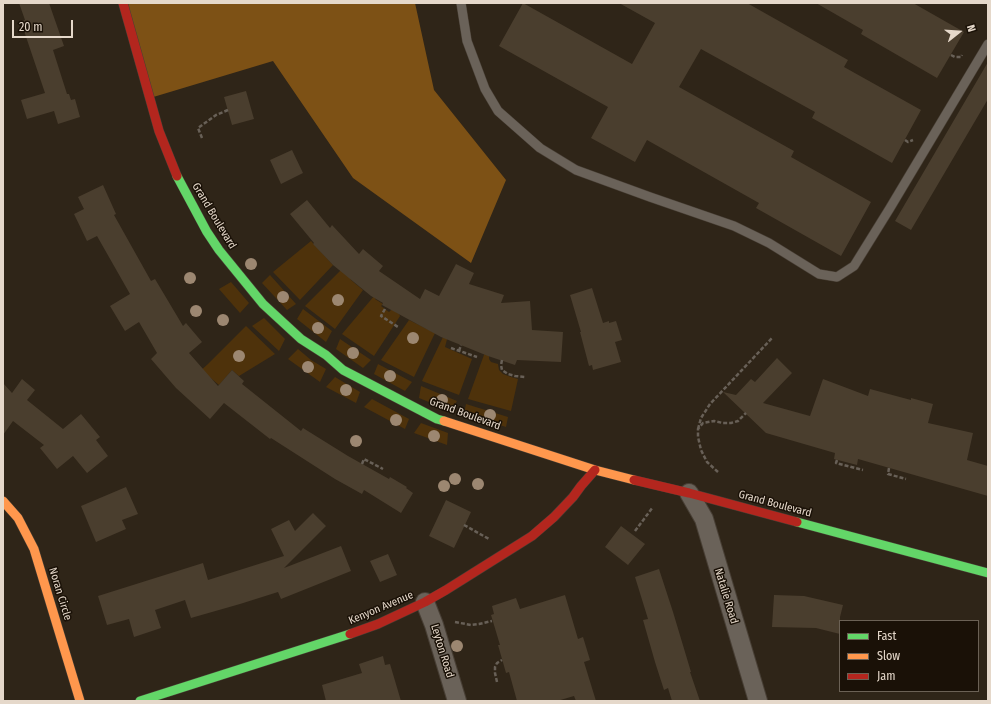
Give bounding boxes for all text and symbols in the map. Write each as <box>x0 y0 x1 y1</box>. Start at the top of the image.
scale bar <box>14 12 75 38</box>
north arrow <box>939 12 979 52</box>
text: 20 m <box>19 20 43 34</box>
text: N <box>964 23 978 33</box>
street label: Grand Boulevard <box>189 181 239 251</box>
street label: Grand Boulevard <box>428 395 502 433</box>
street label: Grand Boulevard <box>737 488 813 520</box>
street label: Noran Circle <box>46 566 74 622</box>
street label: Natalie Road <box>711 567 741 625</box>
street label: Kenyon Avenue <box>347 588 415 628</box>
legend <box>839 620 979 692</box>
street label: Leyton Road <box>428 623 456 679</box>
text: Fast <box>877 629 896 643</box>
text: Slow <box>877 649 900 663</box>
text: Jam <box>877 669 895 683</box>

